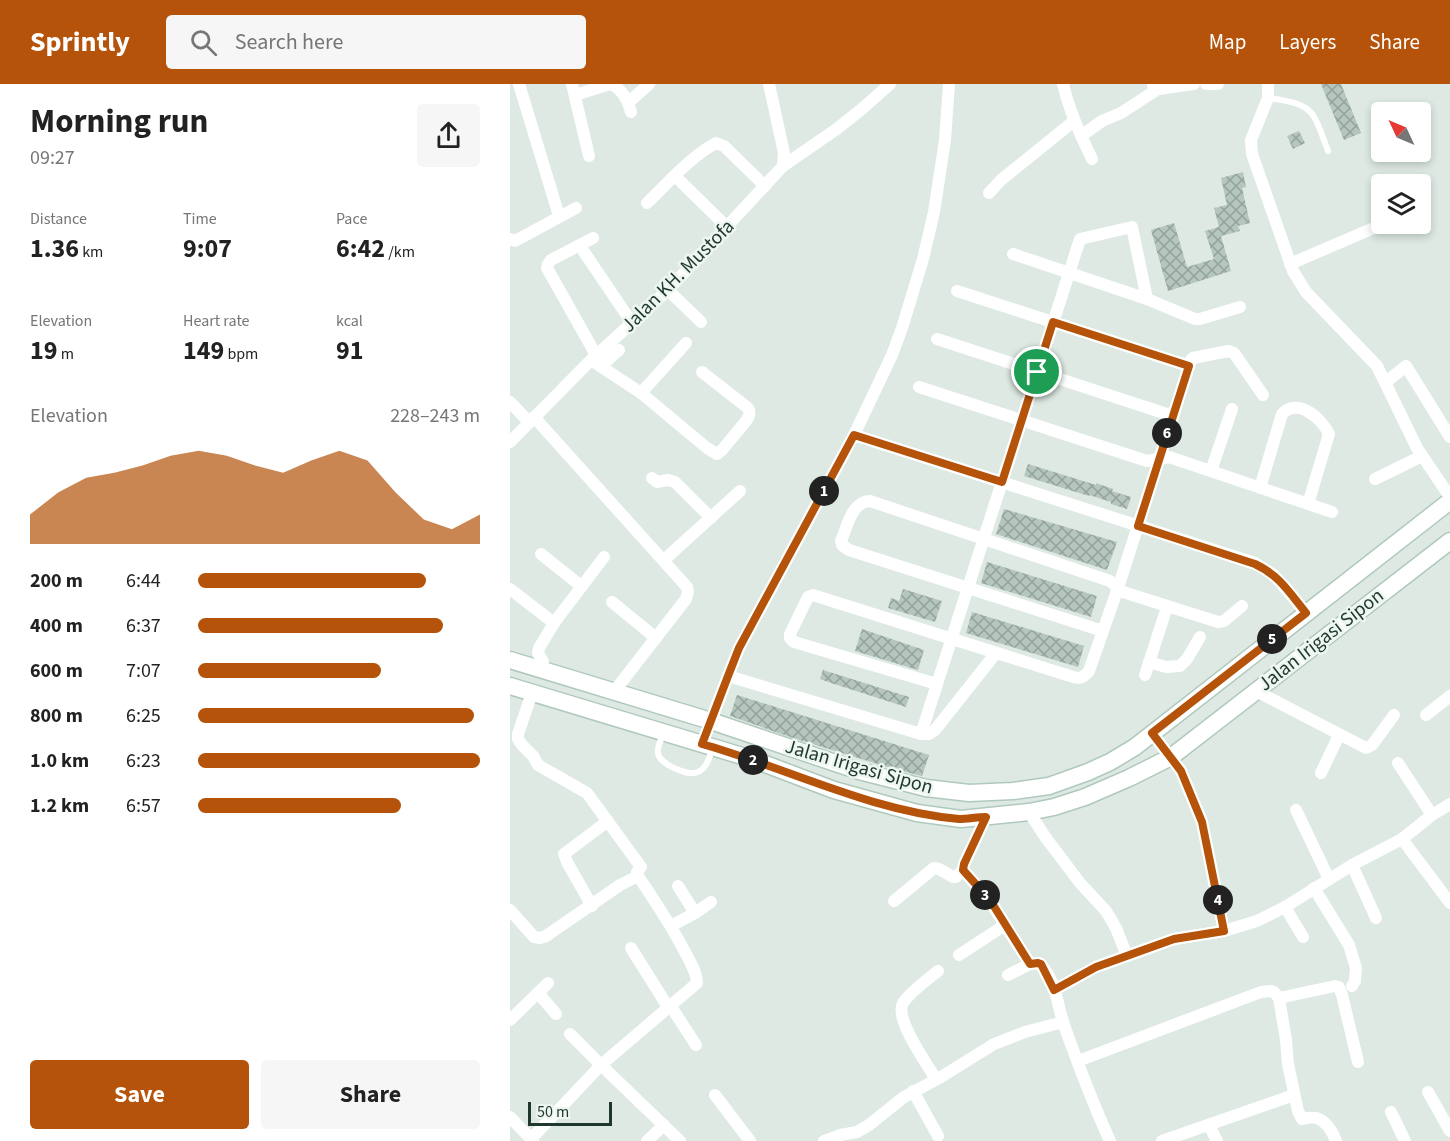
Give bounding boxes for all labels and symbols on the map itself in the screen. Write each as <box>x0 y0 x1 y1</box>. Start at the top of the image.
north arrow <box>1371 102 1431 162</box>
street label: Jalan KH. Mustofa <box>615 213 741 339</box>
pin <box>1011 346 1062 397</box>
pin: 6 <box>1152 418 1182 448</box>
pin: 1 <box>809 476 839 506</box>
street label: Jalan Irigasi Sipon <box>1252 582 1390 698</box>
pin: 5 <box>1257 624 1287 654</box>
street label: Jalan Irigasi Sipon <box>782 733 936 801</box>
pin: 2 <box>738 745 768 775</box>
pin: 3 <box>970 880 1000 910</box>
pin: 4 <box>1203 885 1233 915</box>
scale bar <box>528 1099 612 1126</box>

